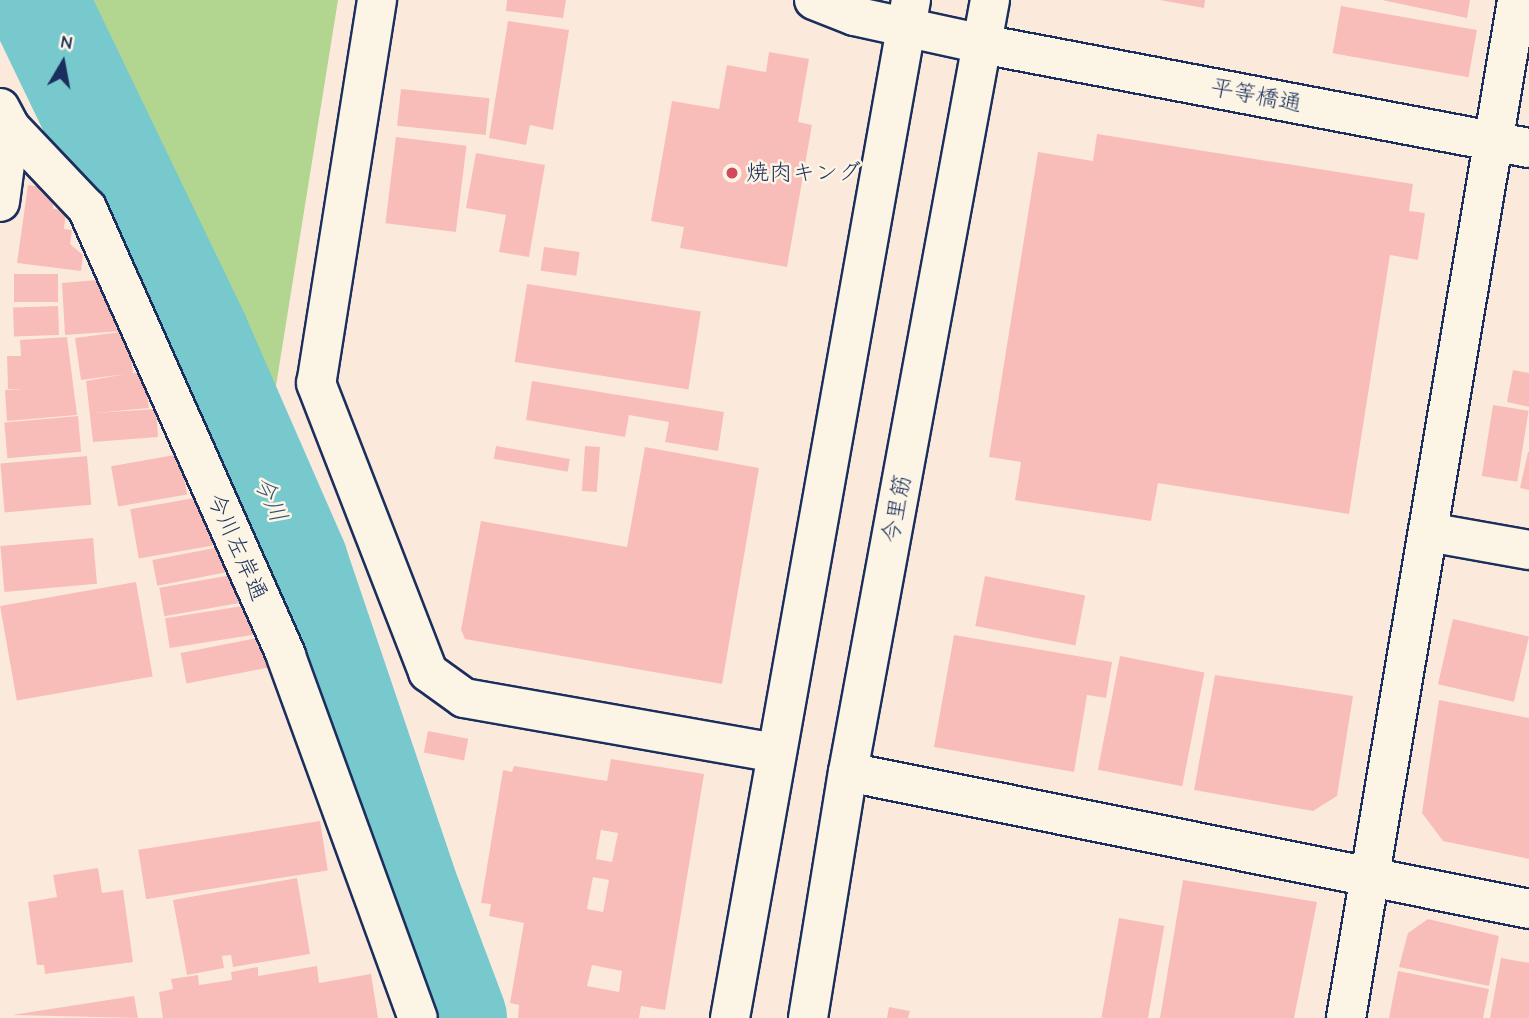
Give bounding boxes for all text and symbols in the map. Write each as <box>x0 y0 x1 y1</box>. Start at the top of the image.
north arrow <box>28 28 98 98</box>
text: N <box>59 30 75 54</box>
street label: 平等橋通 <box>1208 74 1304 118</box>
place label: 焼肉キング <box>746 159 861 187</box>
marker: 焼肉キング <box>724 165 740 181</box>
water label: 今川 <box>247 471 293 527</box>
street label: 今里筋 <box>877 473 917 545</box>
street label: 今川左岸通 <box>201 489 273 605</box>

